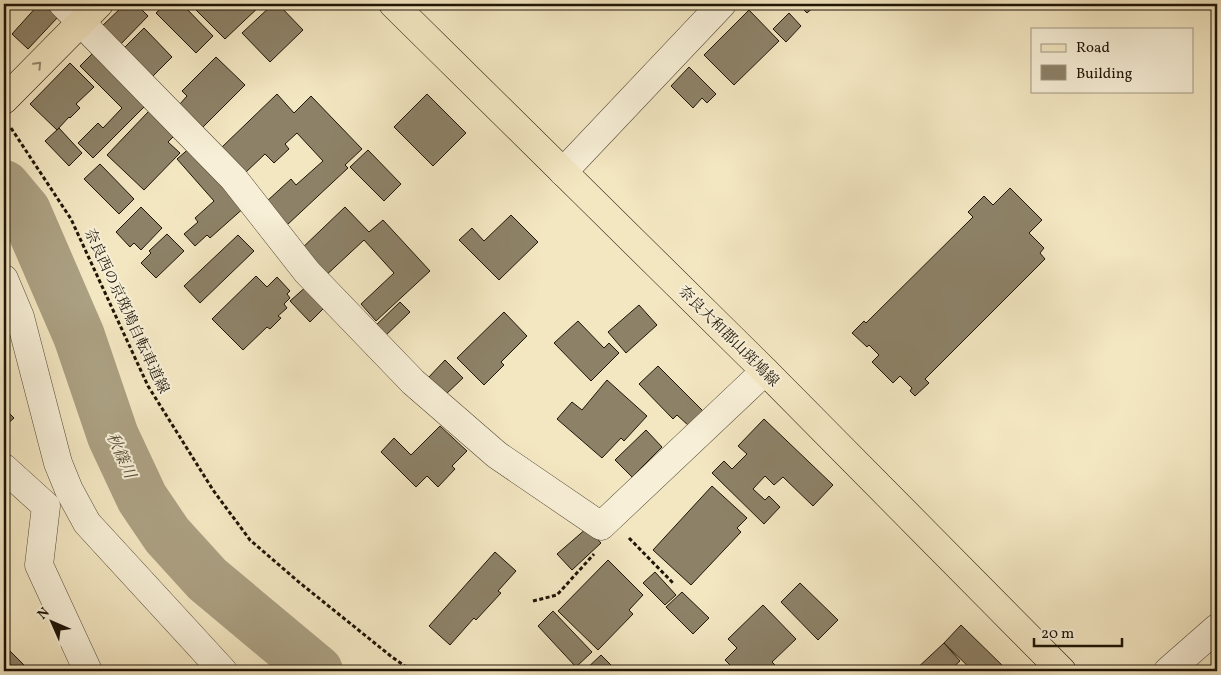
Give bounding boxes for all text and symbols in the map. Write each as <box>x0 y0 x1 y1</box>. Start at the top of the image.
legend <box>1031 28 1194 92</box>
text: Road <box>1076 38 1110 59</box>
one-way arrow <box>32 62 41 71</box>
text: Building <box>1076 64 1133 85</box>
street label: 奈良西の京斑鳩自転車道線 <box>78 226 173 398</box>
street label: 奈良大和郡山斑鳩線 <box>673 282 783 392</box>
water label: 秋篠川 <box>100 429 141 484</box>
north arrow <box>28 598 78 648</box>
text: N <box>34 604 54 624</box>
scale bar <box>1034 615 1121 647</box>
text: 20 m <box>1041 624 1074 645</box>

